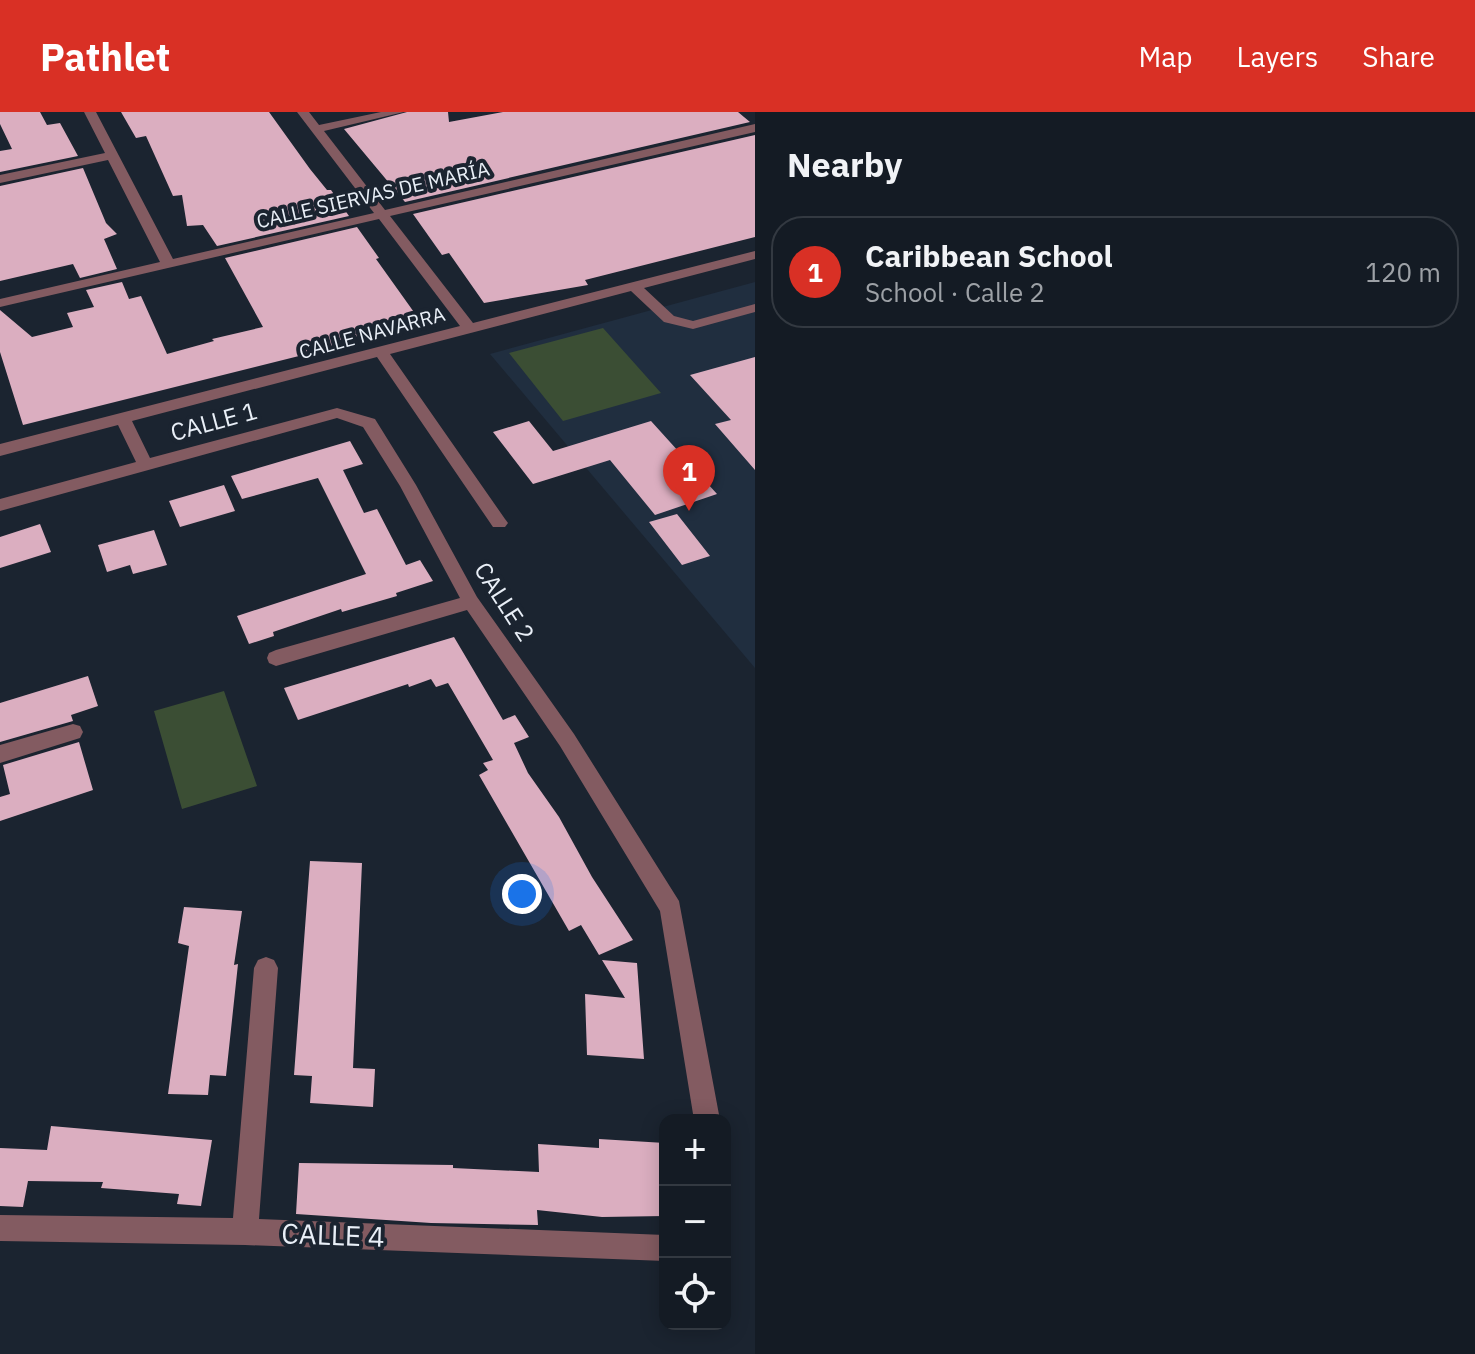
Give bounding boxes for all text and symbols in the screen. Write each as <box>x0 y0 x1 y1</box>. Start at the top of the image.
text: Pathlet <box>40 32 170 81</box>
text: Map <box>1138 38 1192 75</box>
text: Layers <box>1236 38 1318 75</box>
text: Share <box>1362 38 1435 75</box>
text: Nearby <box>787 142 902 186</box>
street label: CALLE SIERVAS DE MARÍA <box>254 155 492 234</box>
text: Caribbean School <box>865 236 1113 275</box>
text: 1 <box>807 255 823 289</box>
text: 120 m <box>1365 255 1441 289</box>
text: School · Calle 2 <box>865 275 1045 309</box>
street label: CALLE NAVARRA <box>296 300 448 365</box>
street label: CALLE 1 <box>167 394 261 448</box>
pin: 1 <box>663 445 715 511</box>
street label: CALLE 2 <box>467 556 542 647</box>
your location <box>502 874 542 914</box>
map controls <box>659 1114 731 1330</box>
button: + <box>659 1114 731 1186</box>
button: − <box>659 1186 731 1258</box>
street label: CALLE 4 <box>281 1214 385 1255</box>
button: locate <box>659 1258 731 1330</box>

